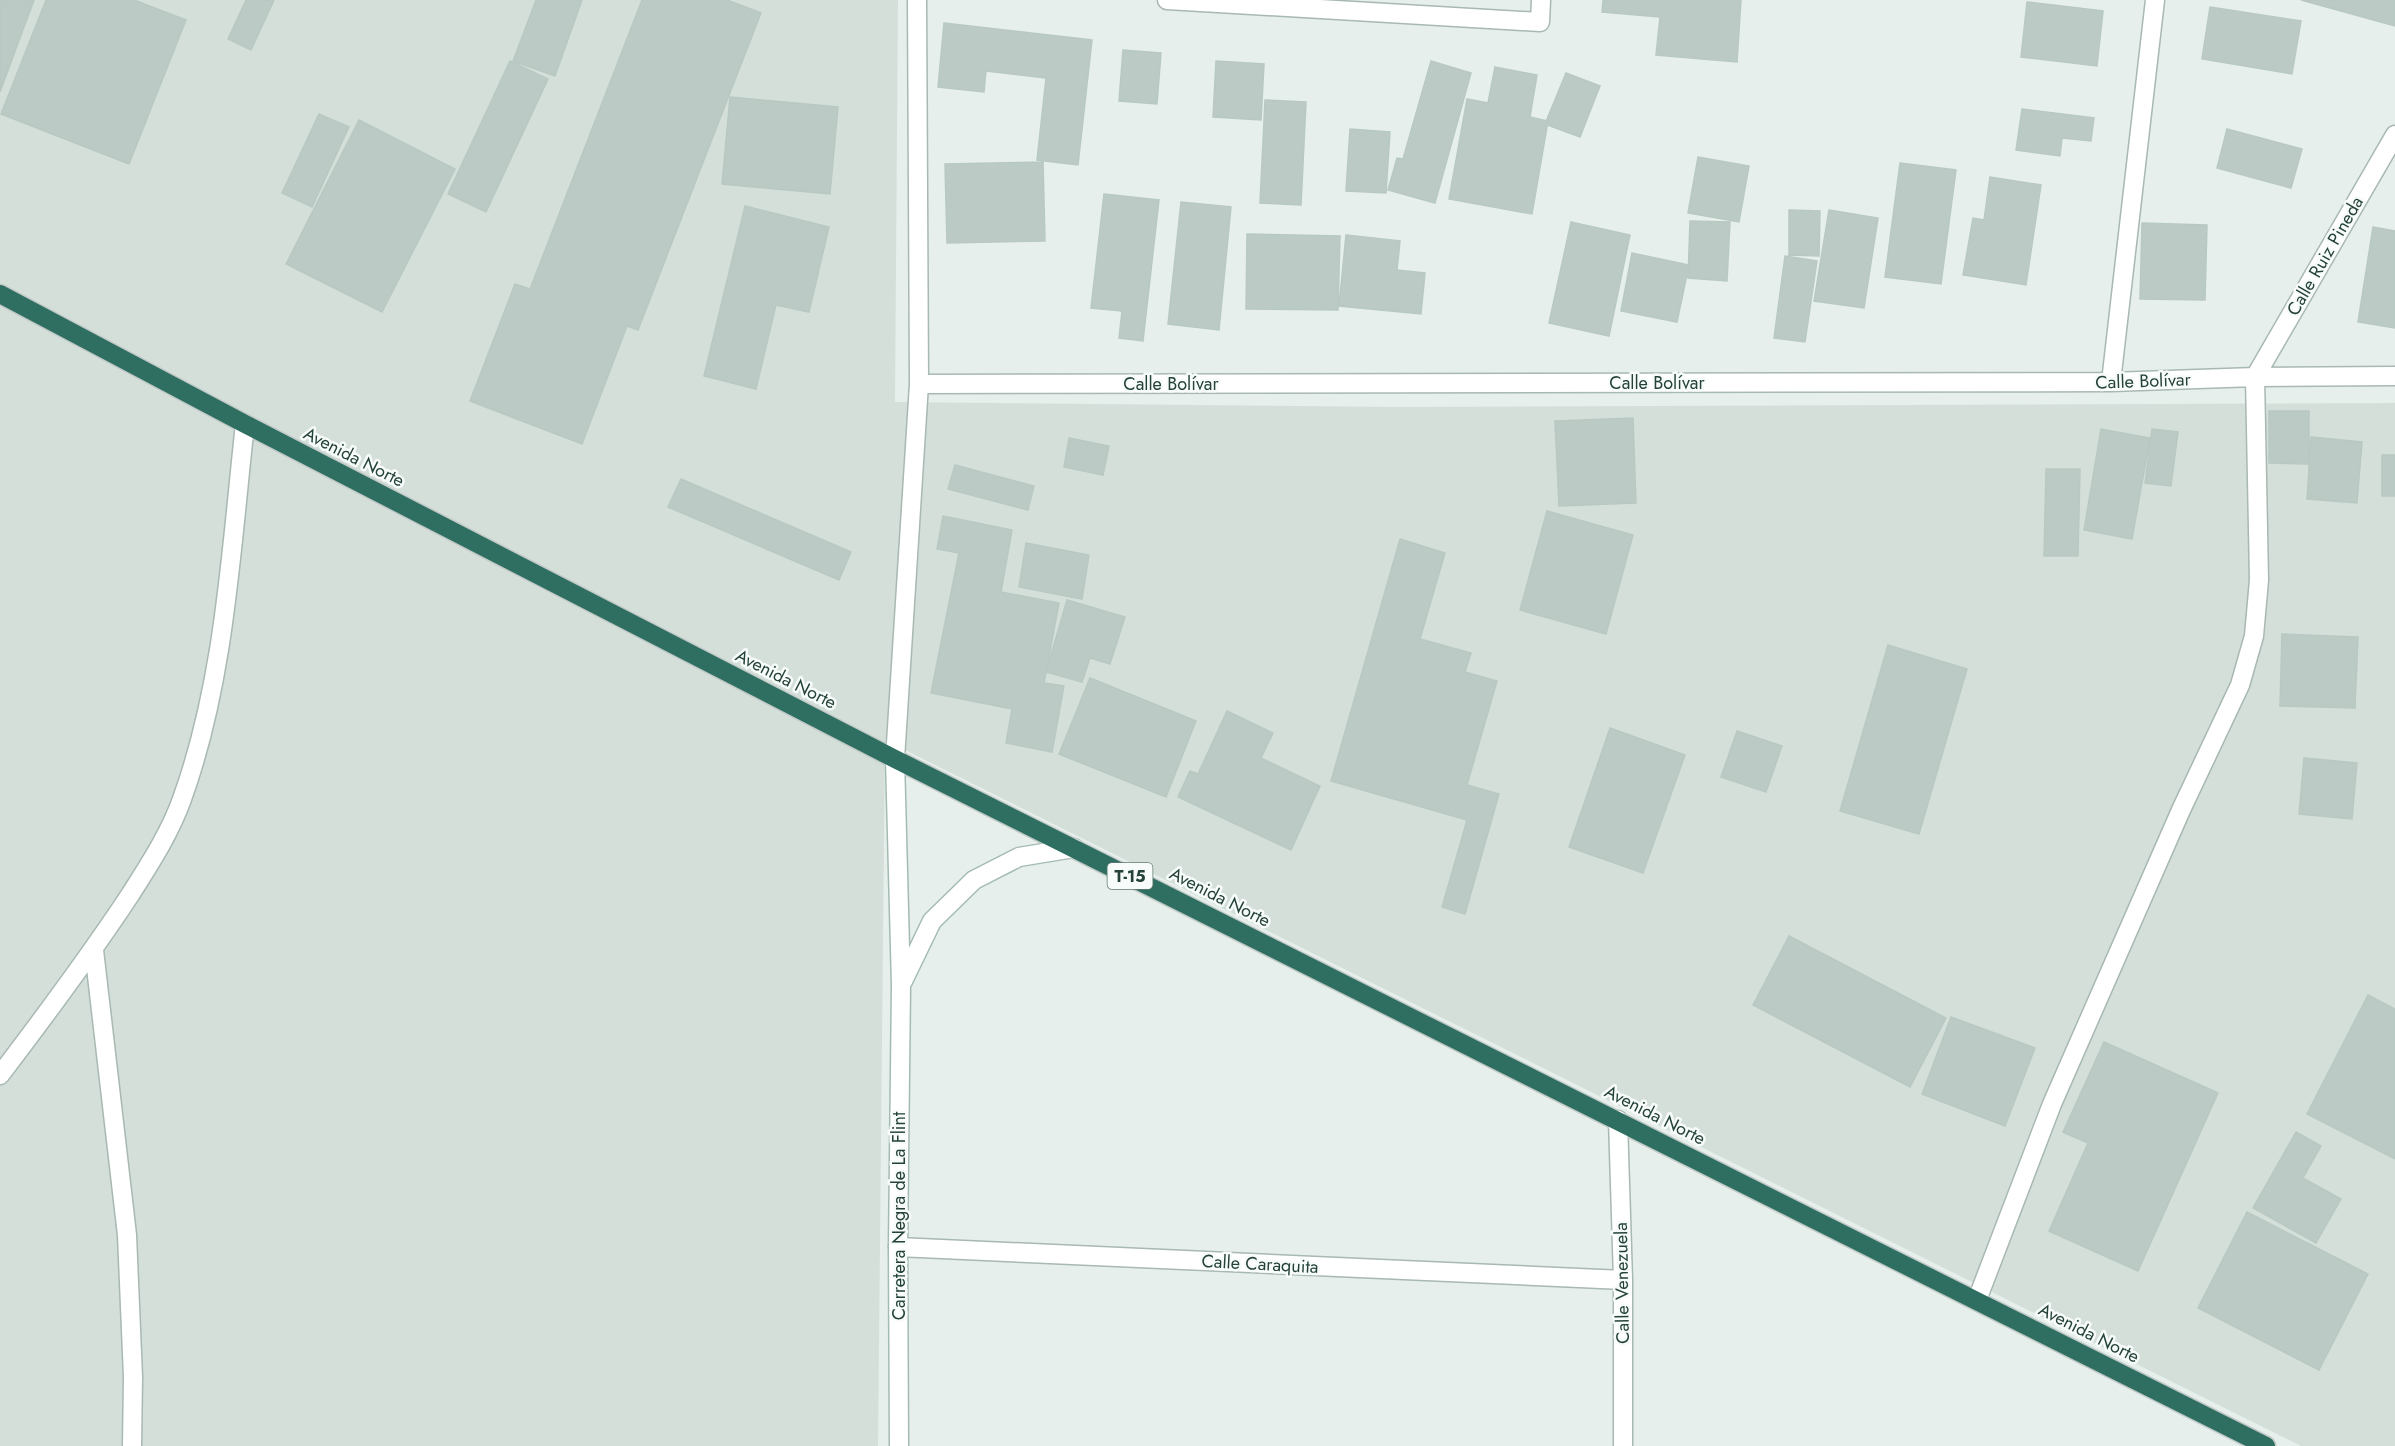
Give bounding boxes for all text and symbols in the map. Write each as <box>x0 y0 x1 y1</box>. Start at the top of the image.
street label: Calle Ruiz Pineda <box>2280 191 2370 321</box>
street label: Calle Bolívar <box>2095 366 2192 396</box>
street label: Calle Bolívar <box>1609 370 1706 396</box>
street label: Calle Bolívar <box>1123 371 1220 397</box>
street label: Avenida Norte <box>299 420 409 494</box>
street label: Avenida Norte <box>731 642 841 716</box>
street label: Avenida Norte <box>1165 860 1275 934</box>
road number: T-15 <box>1108 863 1152 889</box>
street label: Avenida Norte <box>1600 1078 1710 1152</box>
street label: Carretera Negra de La Flint <box>886 1111 912 1320</box>
street label: Calle Venezuela <box>1608 1222 1636 1344</box>
street label: Calle Caraquita <box>1201 1248 1319 1280</box>
street label: Avenida Norte <box>2034 1296 2144 1370</box>

